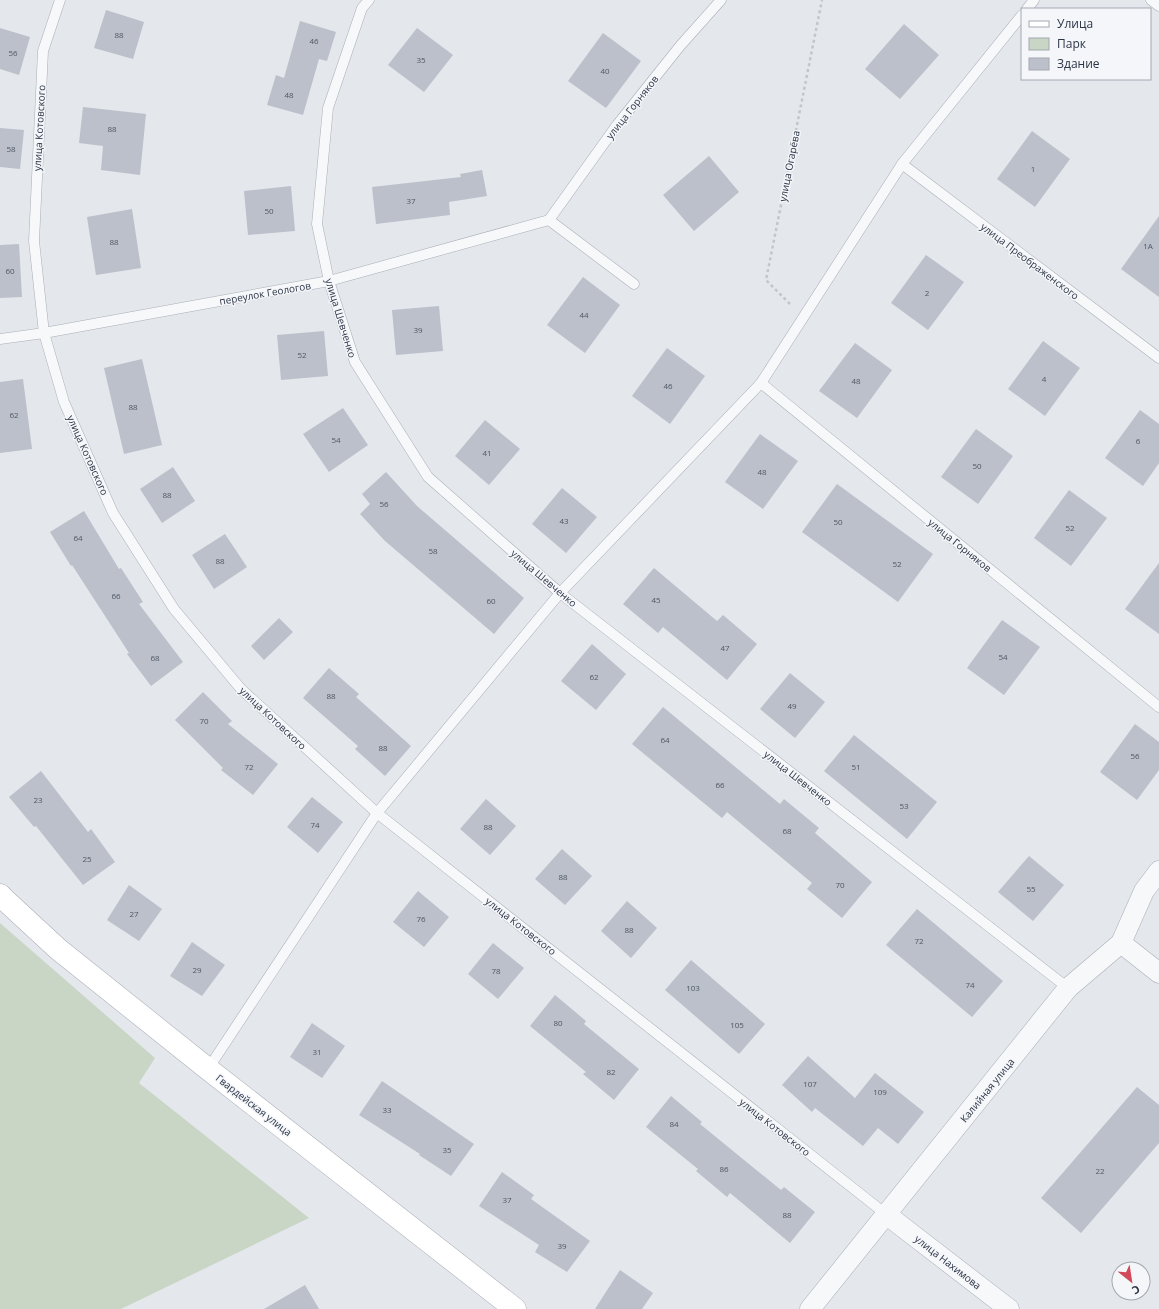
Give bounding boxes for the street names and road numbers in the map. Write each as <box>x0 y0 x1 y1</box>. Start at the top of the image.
street label: улица Горняков <box>603 72 662 142</box>
street label: улица Котовского <box>30 84 48 172</box>
street label: улица Огарёва <box>775 129 803 203</box>
street label: улица Преображенского <box>978 219 1082 303</box>
street label: улица Шевченко <box>322 277 360 359</box>
street label: переулок Геологов <box>218 278 312 308</box>
street label: улица Котовского <box>64 413 112 497</box>
street label: улица Горняков <box>925 515 995 575</box>
street label: улица Шевченко <box>508 546 580 610</box>
street label: улица Котовского <box>237 683 309 753</box>
street label: улица Шевченко <box>761 747 835 809</box>
street label: улица Котовского <box>483 894 559 958</box>
street label: Калийная улица <box>957 1055 1017 1125</box>
street label: Гвардейская улица <box>213 1071 295 1139</box>
street label: улица Котовского <box>737 1095 813 1159</box>
street label: улица Нахимова <box>912 1232 984 1292</box>

